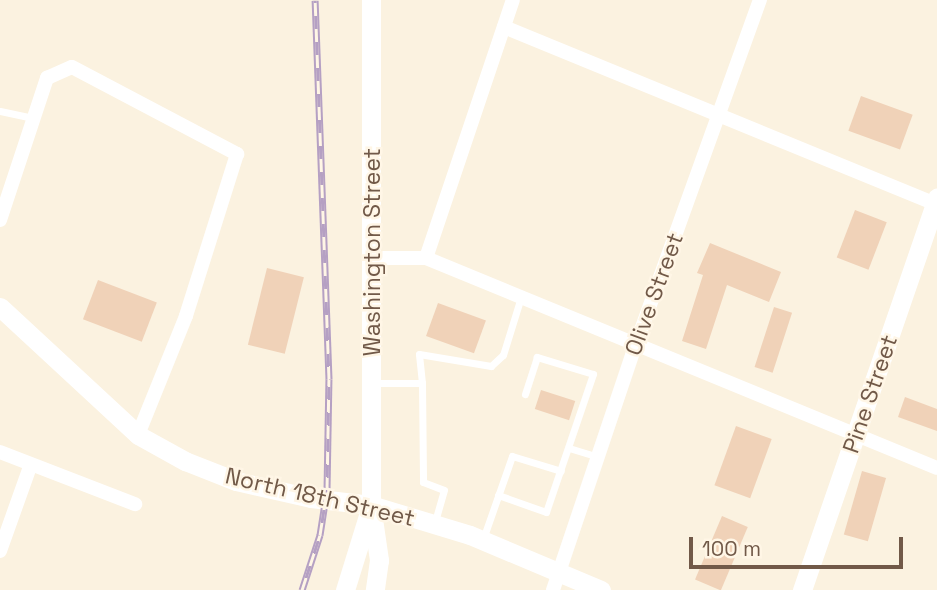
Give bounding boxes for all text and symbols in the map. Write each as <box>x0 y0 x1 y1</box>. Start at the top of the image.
street label: Washington Street <box>358 148 386 356</box>
street label: Olive Street <box>619 229 689 359</box>
street label: Pine Street <box>837 331 903 457</box>
street label: North 18th Street <box>223 462 417 532</box>
scale bar <box>692 524 906 568</box>
text: 100 m <box>702 535 761 562</box>

